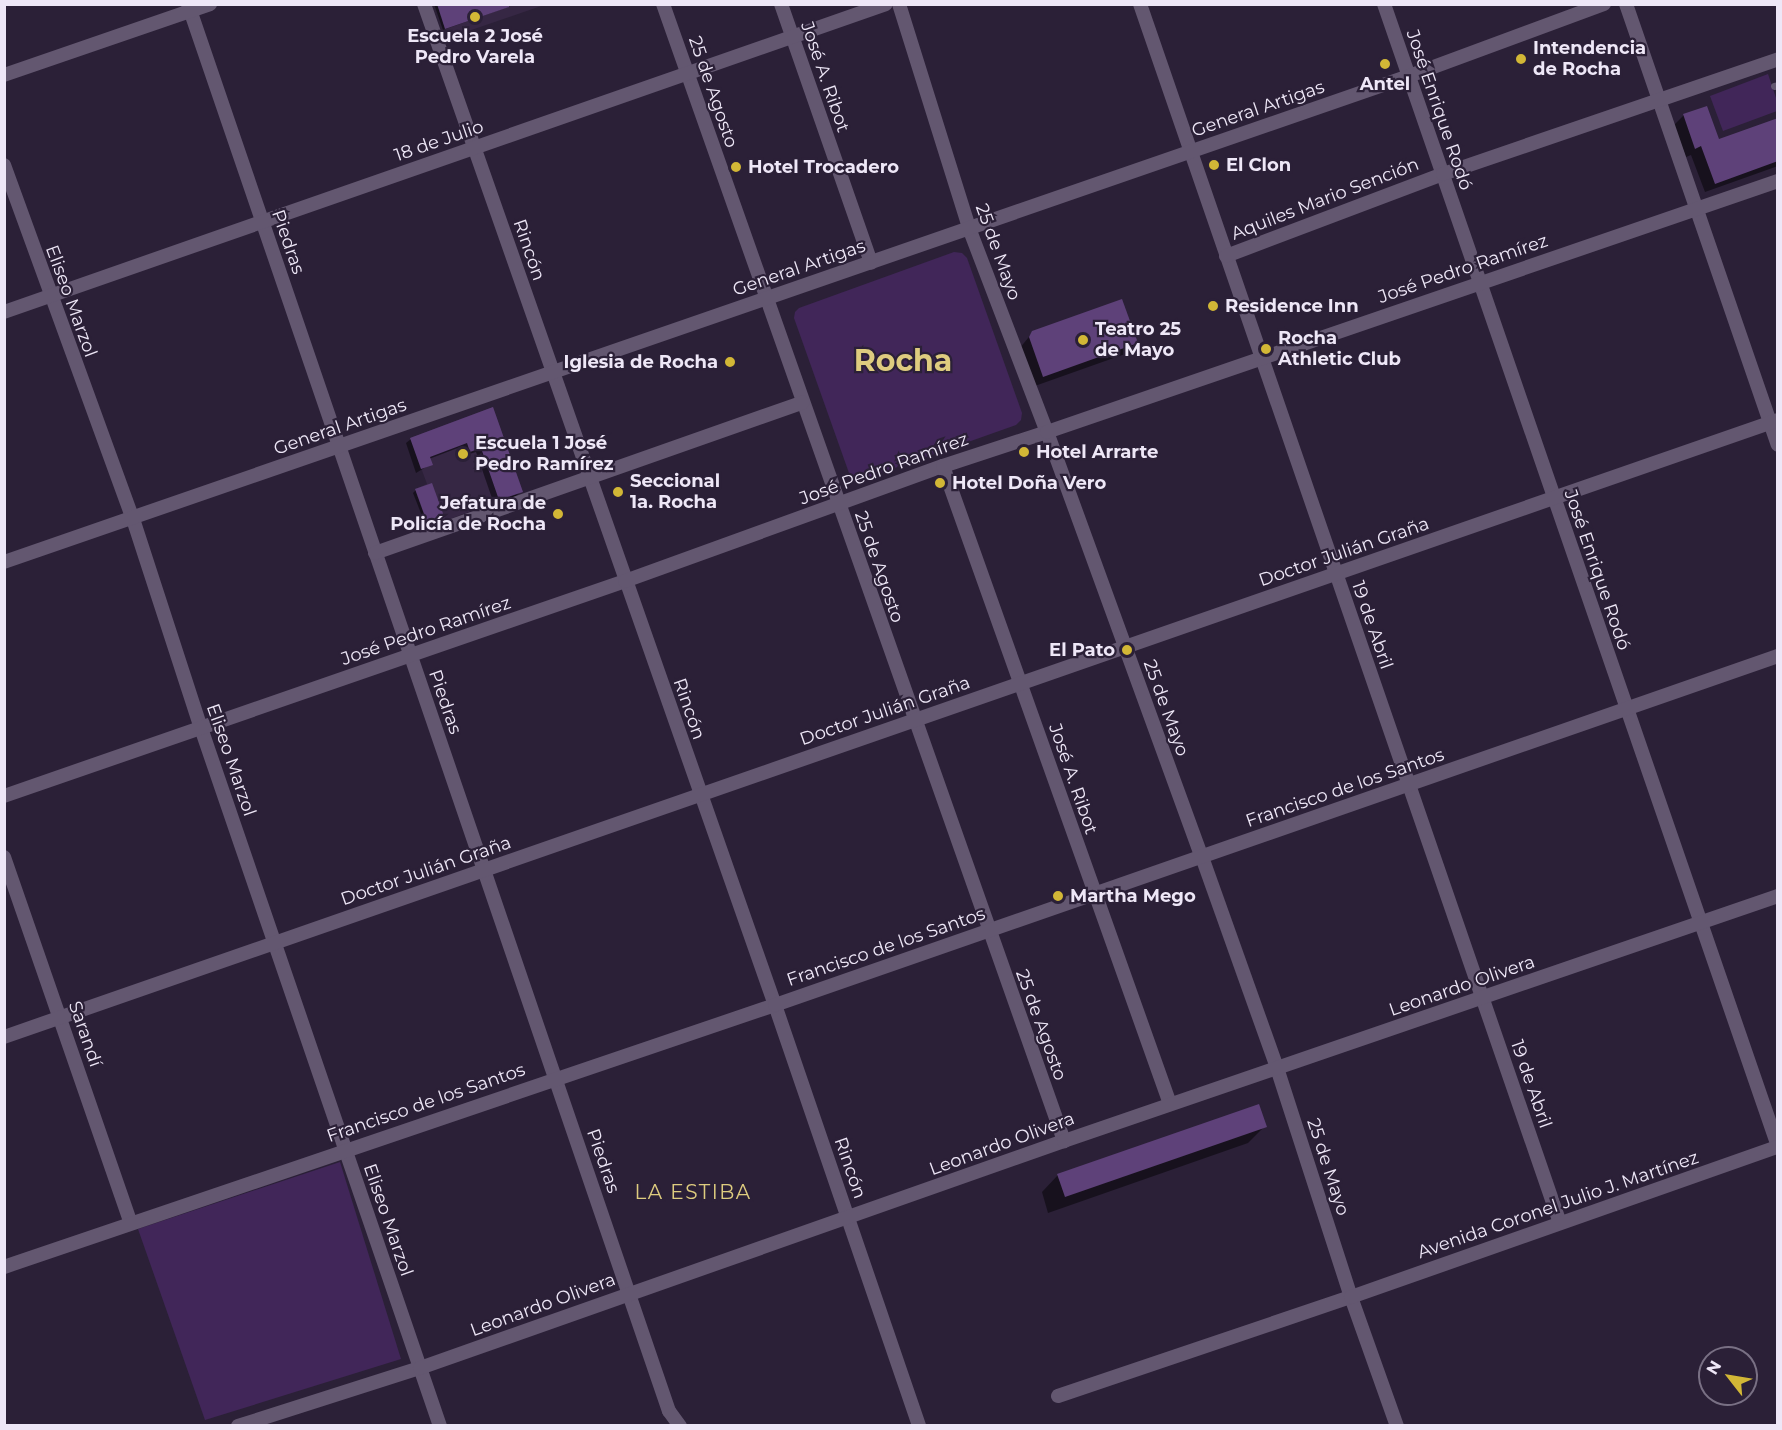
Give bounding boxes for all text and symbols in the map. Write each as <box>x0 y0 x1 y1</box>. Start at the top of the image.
marker: Escuela 2 José Pedro Varela <box>468 10 482 24</box>
street label: José A. Ribot <box>796 19 854 135</box>
place label: Escuela 2 José Pedro Varela <box>407 26 543 68</box>
street label: José Enrique Rodó <box>1401 27 1477 193</box>
street label: 25 de Agosto <box>684 33 742 151</box>
place label: Intendencia de Rocha <box>1533 38 1646 80</box>
marker: Intendencia de Rocha <box>1514 52 1528 66</box>
marker: Antel <box>1378 57 1392 71</box>
place label: Antel <box>1360 73 1410 95</box>
street label: General Artigas <box>1189 76 1327 142</box>
street label: 18 de Julio <box>392 116 486 166</box>
street label: Aquiles Mario Sención <box>1228 153 1422 245</box>
place label: El Clon <box>1226 154 1291 176</box>
place label: Hotel Trocadero <box>748 156 899 178</box>
marker: El Clon <box>1207 158 1221 172</box>
marker: Hotel Trocadero <box>729 160 743 174</box>
street label: 25 de Mayo <box>971 201 1025 303</box>
street label: Piedras <box>267 207 309 277</box>
street label: Rincón <box>508 216 550 284</box>
street label: José Pedro Ramírez <box>1375 230 1551 308</box>
street label: General Artigas <box>730 235 868 301</box>
street label: Eliseo Marzol <box>41 242 101 360</box>
place label: Residence Inn <box>1225 295 1359 317</box>
marker: Residence Inn <box>1206 299 1220 313</box>
place label: Teatro 25 de Mayo <box>1095 319 1181 362</box>
place label: Rocha Athletic Club <box>1278 328 1401 370</box>
marker: Teatro 25 de Mayo <box>1076 333 1090 347</box>
marker: Rocha Athletic Club <box>1259 342 1273 356</box>
district label: Rocha <box>854 343 952 379</box>
place label: Iglesia de Rocha <box>563 351 718 373</box>
marker: Iglesia de Rocha <box>723 355 737 369</box>
street label: General Artigas <box>271 394 409 460</box>
street label: José Pedro Ramírez <box>797 428 971 510</box>
place label: Escuela 1 José Pedro Ramírez <box>475 433 613 476</box>
place label: Hotel Arrarte <box>1036 441 1158 463</box>
marker: Hotel Arrarte <box>1017 445 1031 459</box>
marker: Escuela 1 José Pedro Ramírez <box>456 447 470 461</box>
place label: Seccional 1a. Rocha <box>630 471 720 514</box>
place label: Hotel Doña Vero <box>952 472 1106 494</box>
marker: Hotel Doña Vero <box>933 476 947 490</box>
marker: Seccional 1a. Rocha <box>611 485 625 499</box>
street label: José Enrique Rodó <box>1559 487 1635 653</box>
place label: Jefatura de Policía de Rocha <box>390 493 546 536</box>
marker: Jefatura de Policía de Rocha <box>551 507 565 521</box>
street label: 25 de Agosto <box>850 508 908 626</box>
street label: Doctor Julián Graña <box>1256 513 1432 591</box>
street label: 19 de Abril <box>1347 578 1397 672</box>
street label: José Pedro Ramírez <box>338 592 514 670</box>
place label: El Pato <box>1049 639 1115 661</box>
marker: El Pato <box>1120 643 1134 657</box>
street label: 25 de Mayo <box>1139 657 1193 759</box>
street label: Piedras <box>424 667 466 737</box>
street label: Doctor Julián Graña <box>797 672 973 750</box>
street label: Rincón <box>668 675 710 743</box>
street label: Eliseo Marzol <box>202 701 260 819</box>
street label: José A. Ribot <box>1044 721 1102 837</box>
street label: Francisco de los Santos <box>1243 744 1447 832</box>
street label: Doctor Julián Graña <box>338 832 514 910</box>
place label: Martha Mego <box>1070 885 1196 907</box>
marker: Martha Mego <box>1051 889 1065 903</box>
street label: Francisco de los Santos <box>784 903 988 991</box>
street label: Leonardo Olivera <box>1386 951 1538 1021</box>
street label: 25 de Agosto <box>1011 967 1071 1083</box>
street label: Sarandí <box>64 998 106 1070</box>
street label: 19 de Abril <box>1506 1037 1556 1131</box>
street label: Francisco de los Santos <box>324 1059 528 1147</box>
street label: Leonardo Olivera <box>926 1108 1078 1180</box>
street label: 25 de Mayo <box>1302 1116 1354 1218</box>
street label: Piedras <box>582 1126 624 1196</box>
street label: Rincón <box>829 1134 871 1202</box>
street label: Avenida Coronel Julio J. Martínez <box>1415 1147 1701 1263</box>
street label: Eliseo Marzol <box>359 1161 417 1279</box>
district label: LA ESTIBA <box>634 1180 752 1204</box>
street label: Leonardo Olivera <box>467 1269 619 1341</box>
north arrow <box>1698 1346 1758 1406</box>
text: N <box>1702 1357 1725 1378</box>

